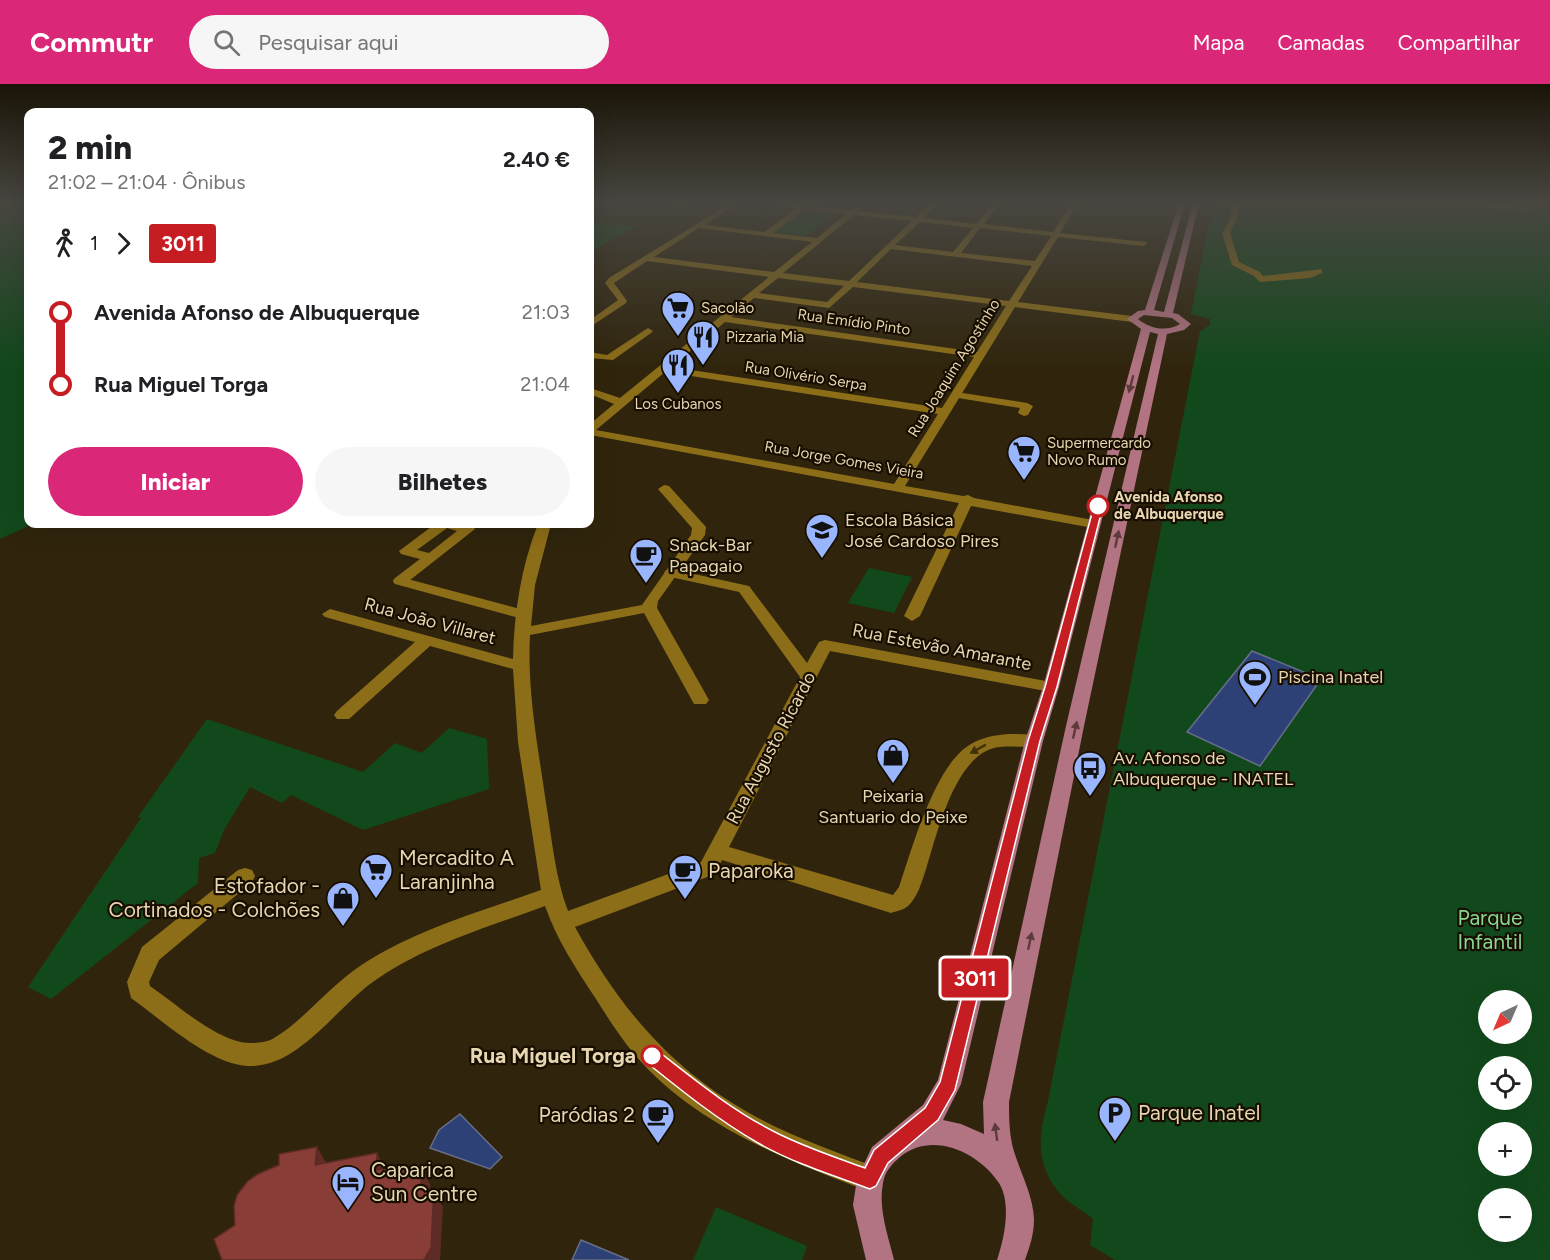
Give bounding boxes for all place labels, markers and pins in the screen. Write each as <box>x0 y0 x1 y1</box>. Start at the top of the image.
supermarket icon: Sacolão <box>660 290 696 337</box>
place label: Sacolão <box>701 299 755 317</box>
restaurant icon: Pizzaria Mia <box>685 319 721 366</box>
place label: Pizzaria Mia <box>726 328 804 346</box>
restaurant icon: Los Cubanos <box>660 347 696 394</box>
place label: Los Cubanos <box>635 395 721 413</box>
supermarket icon: Supermercardo Novo Rumo <box>1006 434 1042 481</box>
place label: Supermercardo Novo Rumo <box>1047 434 1151 469</box>
place label: Avenida Afonso de Albuquerque <box>1114 488 1224 523</box>
marker: Avenida Afonso de Albuquerque <box>1087 495 1109 517</box>
place label: Escola Básica José Cardoso Pires <box>845 509 999 552</box>
school or university icon: Escola Básica José Cardoso Pires <box>804 512 840 559</box>
place label: Snack-Bar Papagaio <box>669 534 752 577</box>
cafe icon: Snack-Bar Papagaio <box>628 537 664 584</box>
sports icon: Piscina Inatel <box>1237 659 1273 706</box>
place label: Piscina Inatel <box>1278 666 1383 688</box>
shop icon: Peixaria Santuario do Peixe <box>875 737 911 784</box>
place label: Av. Afonso de Albuquerque - INATEL <box>1113 747 1294 790</box>
bus stop icon: Av. Afonso de Albuquerque - INATEL <box>1072 750 1108 797</box>
place label: Peixaria Santuario do Peixe <box>818 785 968 828</box>
place label: Mercadito A Laranjinha <box>399 845 514 894</box>
supermarket icon: Mercadito A Laranjinha <box>358 852 394 899</box>
cafe icon: Paparoka <box>667 853 703 900</box>
place label: Paparoka <box>708 858 794 883</box>
place label: Estofador - Cortinados - Colchões <box>108 873 320 922</box>
shop icon: Estofador - Cortinados - Colchões <box>325 880 361 927</box>
place label: Rua Miguel Torga <box>470 1043 636 1068</box>
marker: Rua Miguel Torga <box>641 1045 663 1067</box>
parking icon: Parque Inatel <box>1097 1095 1133 1142</box>
cafe icon: Paródias 2 <box>640 1097 676 1144</box>
place label: Parque Inatel <box>1138 1100 1260 1125</box>
place label: Paródias 2 <box>538 1102 635 1127</box>
place label: Caparica Sun Centre <box>371 1157 477 1206</box>
hotel icon: Caparica Sun Centre <box>330 1164 366 1211</box>

